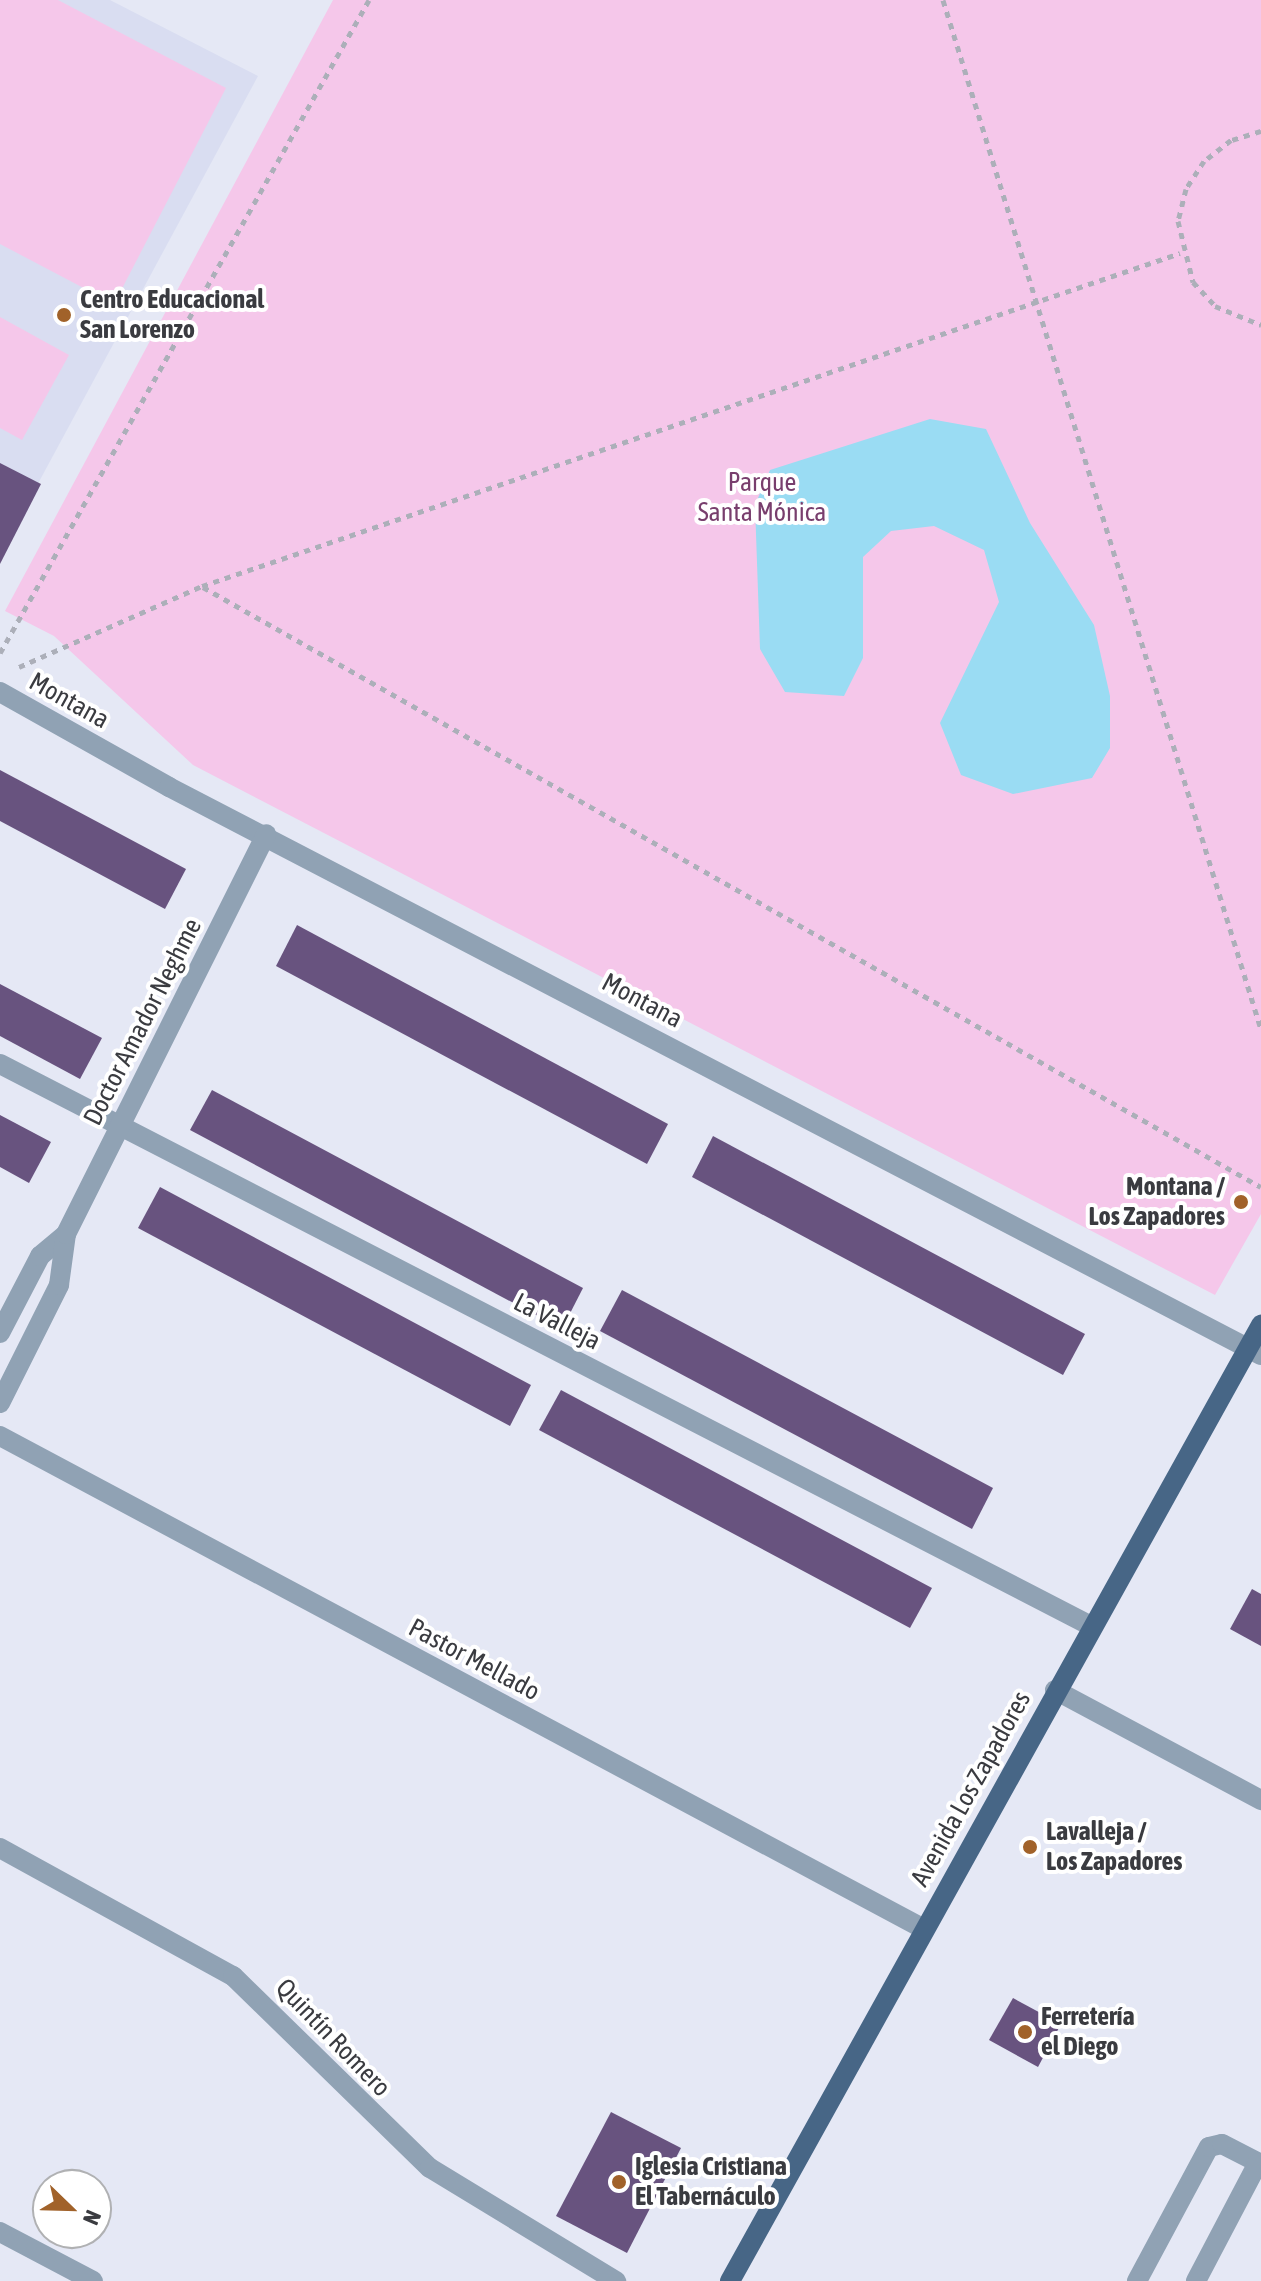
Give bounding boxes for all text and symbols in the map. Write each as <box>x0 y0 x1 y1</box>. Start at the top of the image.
place label: Centro Educacional San Lorenzo <box>80 284 264 346</box>
marker: Centro Educacional San Lorenzo <box>55 306 73 324</box>
park label: Parque Santa Mónica <box>698 467 826 528</box>
street label: Montana <box>24 666 114 736</box>
street label: Doctor Amador Neghme <box>77 913 209 1131</box>
street label: Montana <box>596 967 688 1035</box>
place label: Montana / Los Zapadores <box>1089 1171 1225 1232</box>
marker: Montana / Los Zapadores <box>1232 1193 1250 1211</box>
street label: La Valleja <box>508 1287 606 1357</box>
street label: Pastor Mellado <box>403 1612 545 1708</box>
street label: Avenida Los Zapadores <box>905 1686 1037 1892</box>
place label: Lavalleja / Los Zapadores <box>1046 1816 1182 1878</box>
marker: Lavalleja / Los Zapadores <box>1021 1838 1039 1856</box>
street label: Quintín Romero <box>269 1973 397 2103</box>
place label: Ferretería el Diego <box>1041 2001 1135 2062</box>
marker: Ferretería el Diego <box>1016 2023 1034 2041</box>
place label: Iglesia Cristiana El Tabernáculo <box>635 2151 787 2212</box>
north arrow <box>32 2169 112 2249</box>
marker: Iglesia Cristiana El Tabernáculo <box>610 2173 628 2191</box>
text: N <box>78 2207 107 2229</box>

